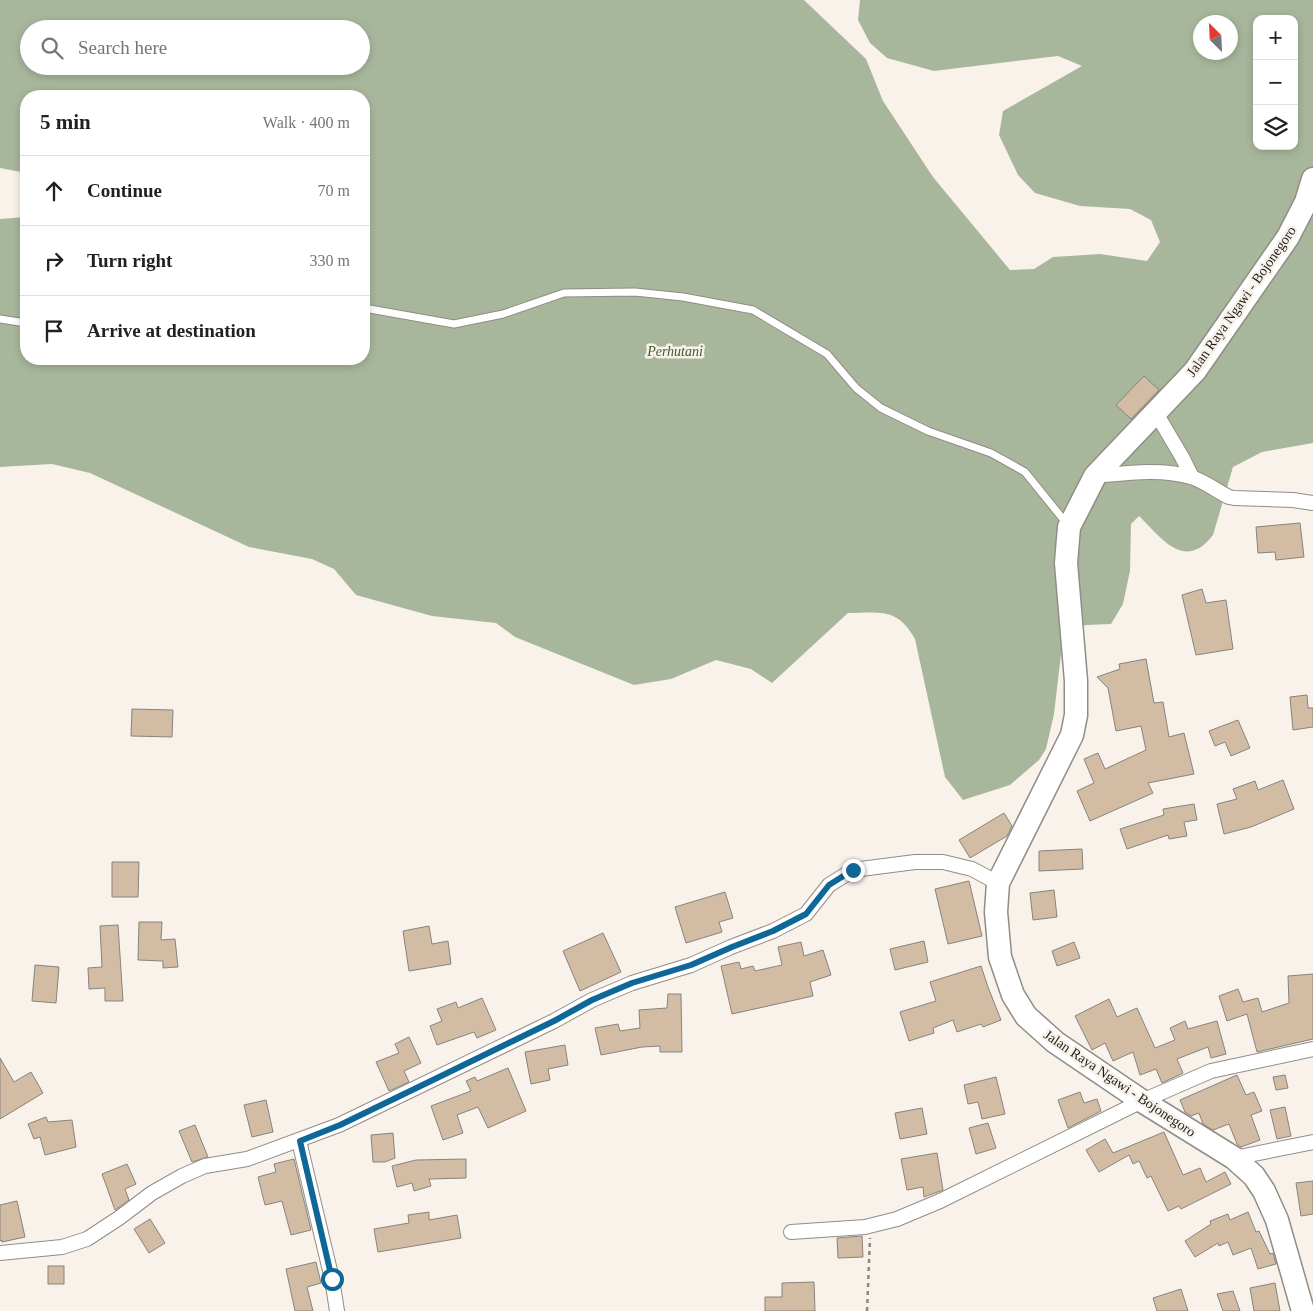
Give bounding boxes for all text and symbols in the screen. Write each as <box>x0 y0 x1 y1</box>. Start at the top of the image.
north arrow <box>1193 15 1238 60</box>
map controls <box>1253 15 1298 150</box>
button: + <box>1253 15 1298 60</box>
search box <box>20 20 370 75</box>
icon: search <box>38 34 66 62</box>
text: Search here <box>78 37 167 58</box>
button: − <box>1253 60 1298 105</box>
button: layers <box>1253 105 1298 150</box>
text: 5 min <box>40 110 91 134</box>
text: Walk · 400 m <box>263 114 350 131</box>
icon: ahead <box>40 177 68 205</box>
text: Continue <box>87 180 162 201</box>
text: 70 m <box>318 182 350 199</box>
street label: Jalan Raya Ngawi - Bojonegoro <box>1184 223 1299 379</box>
icon: right <box>40 247 68 275</box>
text: Turn right <box>87 250 172 271</box>
text: 330 m <box>310 252 350 269</box>
icon: arrive <box>40 317 68 345</box>
text: Arrive at destination <box>87 320 256 341</box>
park label: Perhutani <box>646 344 703 359</box>
route end <box>842 859 865 882</box>
street label: Jalan Raya Ngawi - Bojonegoro <box>1041 1027 1198 1140</box>
route start <box>321 1268 344 1291</box>

